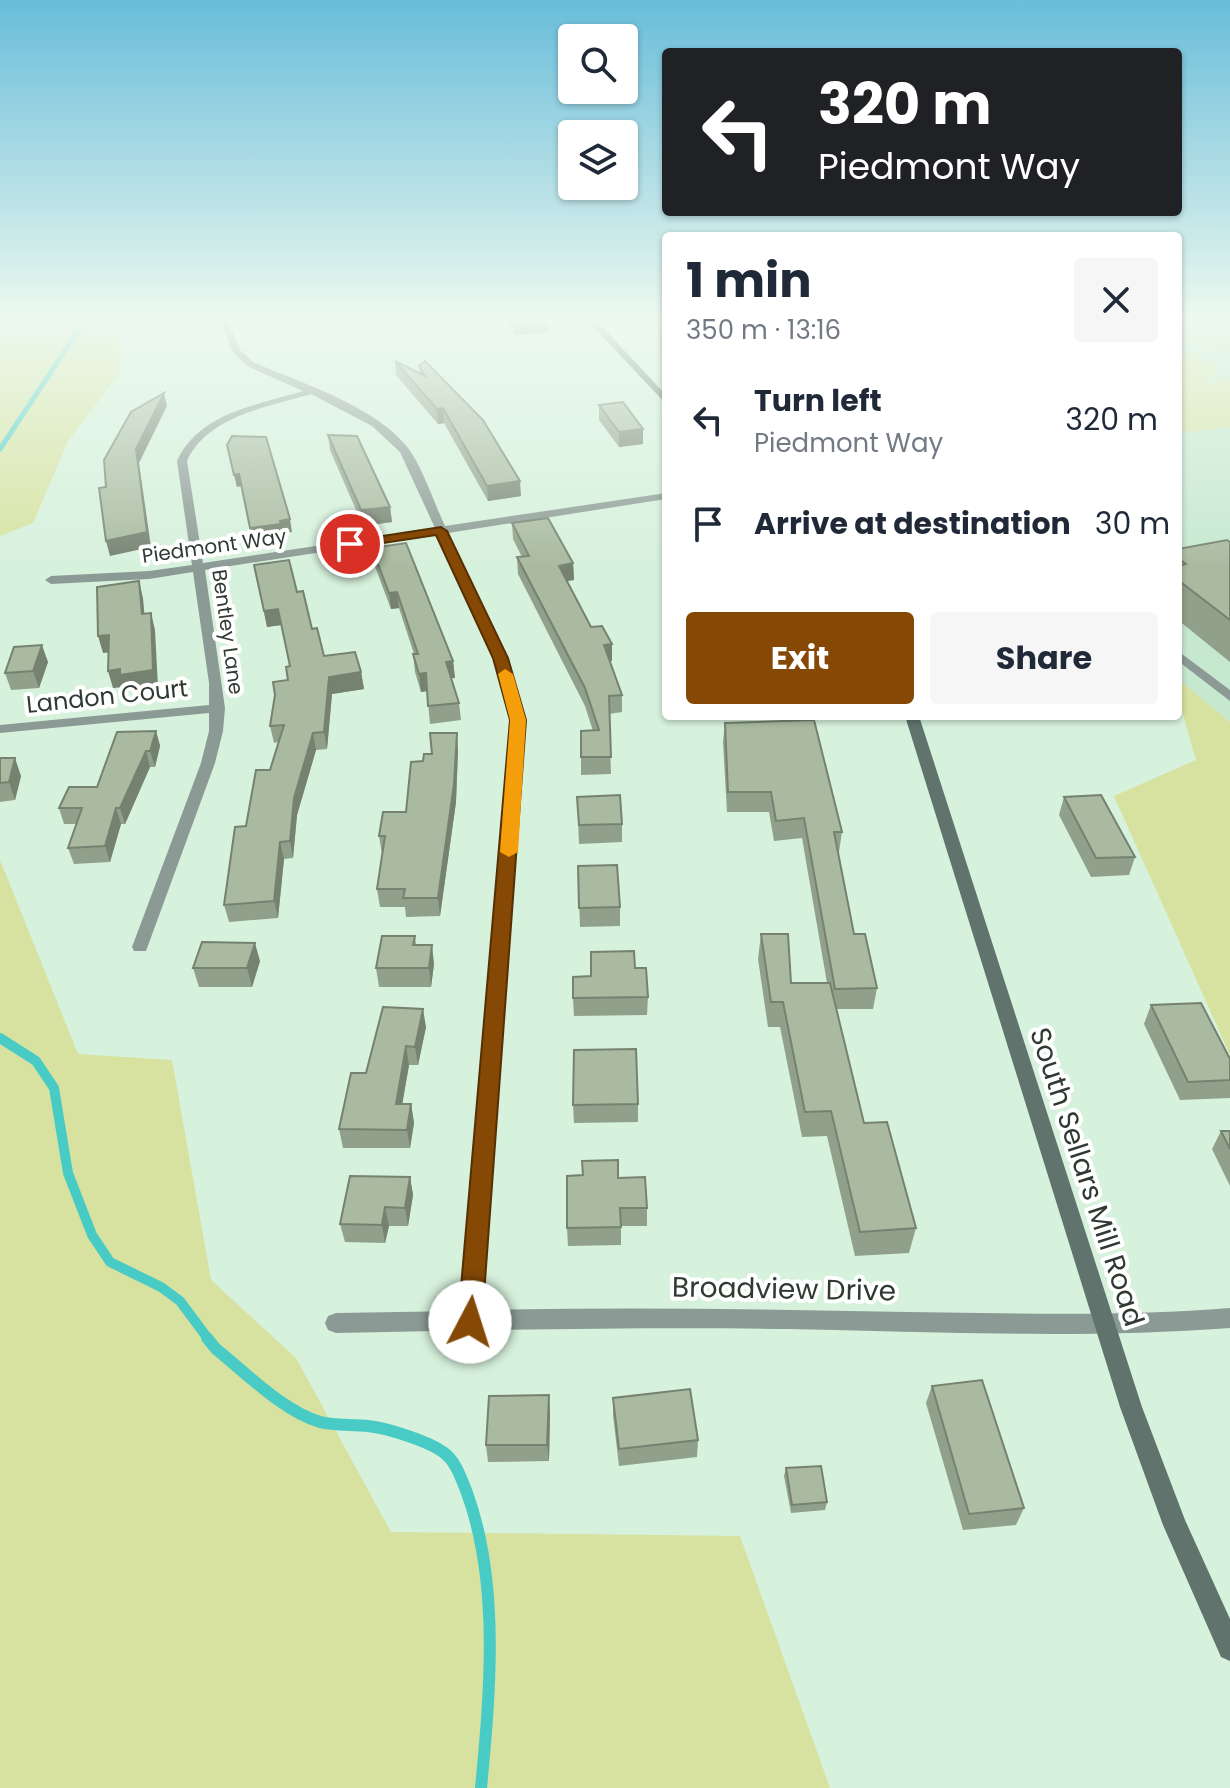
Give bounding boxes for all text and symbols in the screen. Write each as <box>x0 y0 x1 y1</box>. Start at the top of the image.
map controls <box>558 24 638 200</box>
button: search <box>558 24 638 104</box>
text: 320 m <box>818 65 992 144</box>
icon: left <box>686 80 790 184</box>
button: layers <box>558 120 638 200</box>
text: Piedmont Way <box>818 141 1080 192</box>
text: 1 min <box>686 247 812 314</box>
button: close <box>1074 258 1158 342</box>
text: 350 m · 13:16 <box>686 312 841 348</box>
text: Turn left <box>754 379 882 422</box>
icon: left <box>686 398 730 442</box>
text: 320 m <box>1065 398 1158 441</box>
text: Piedmont Way <box>754 425 943 461</box>
icon: arrive <box>686 502 730 546</box>
text: Arrive at destination <box>754 502 1071 545</box>
text: 30 m <box>1095 502 1170 545</box>
pin <box>316 510 384 578</box>
street label: Piedmont Way <box>140 522 288 570</box>
icon: arrive <box>328 522 372 566</box>
street label: Bentley Lane <box>205 568 251 696</box>
button: Exit <box>686 612 914 704</box>
button: Share <box>930 612 1158 704</box>
street label: Landon Court <box>25 671 189 721</box>
street label: South Sellars Mill Road <box>1020 1023 1154 1331</box>
street label: Broadview Drive <box>672 1268 896 1310</box>
position arrow <box>428 1280 512 1364</box>

